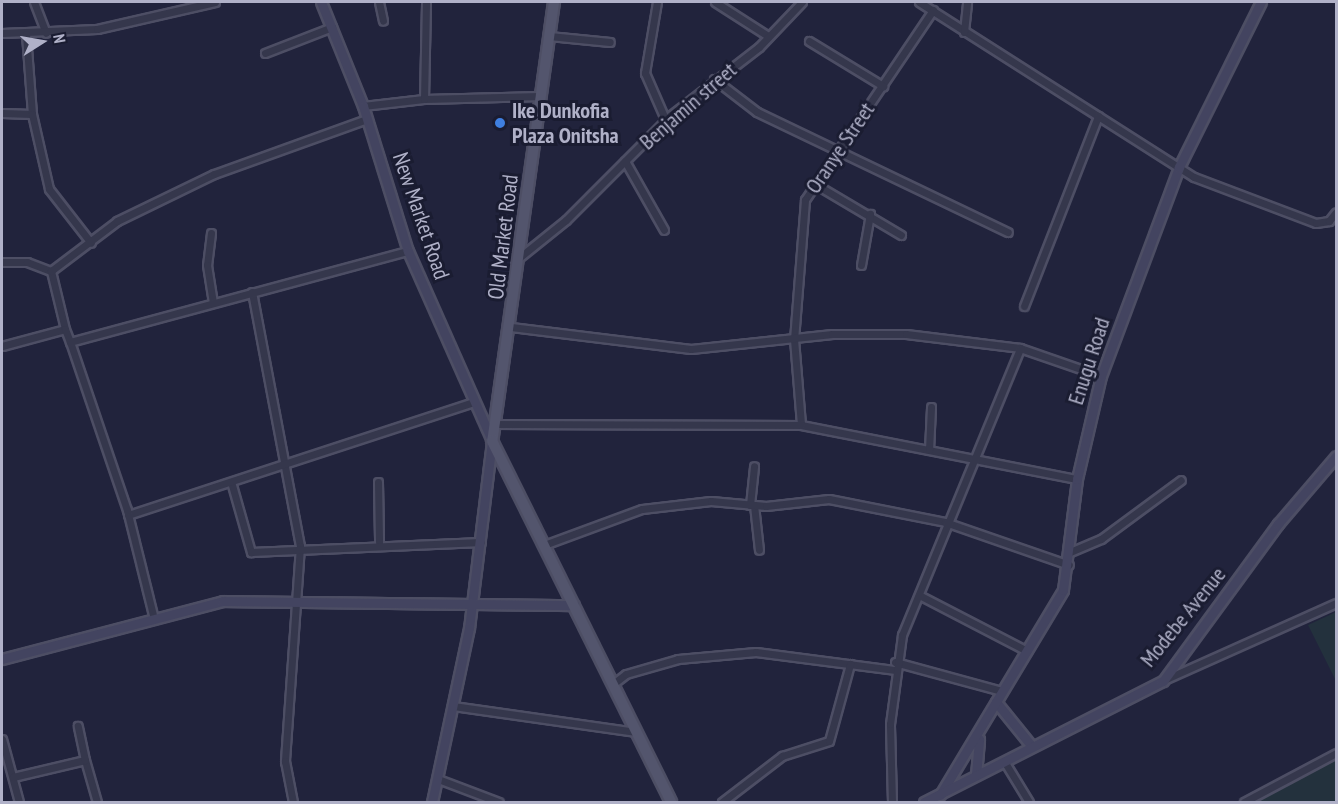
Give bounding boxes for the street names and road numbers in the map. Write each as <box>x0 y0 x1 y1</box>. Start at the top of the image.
street label: Benjamin street <box>634 57 742 155</box>
street label: Oranye Street <box>800 97 880 199</box>
street label: New Market Road <box>387 149 455 283</box>
street label: Old Market Road <box>482 173 524 301</box>
street label: Enugu Road <box>1063 314 1115 408</box>
street label: Modebe Avenue <box>1135 562 1231 672</box>

